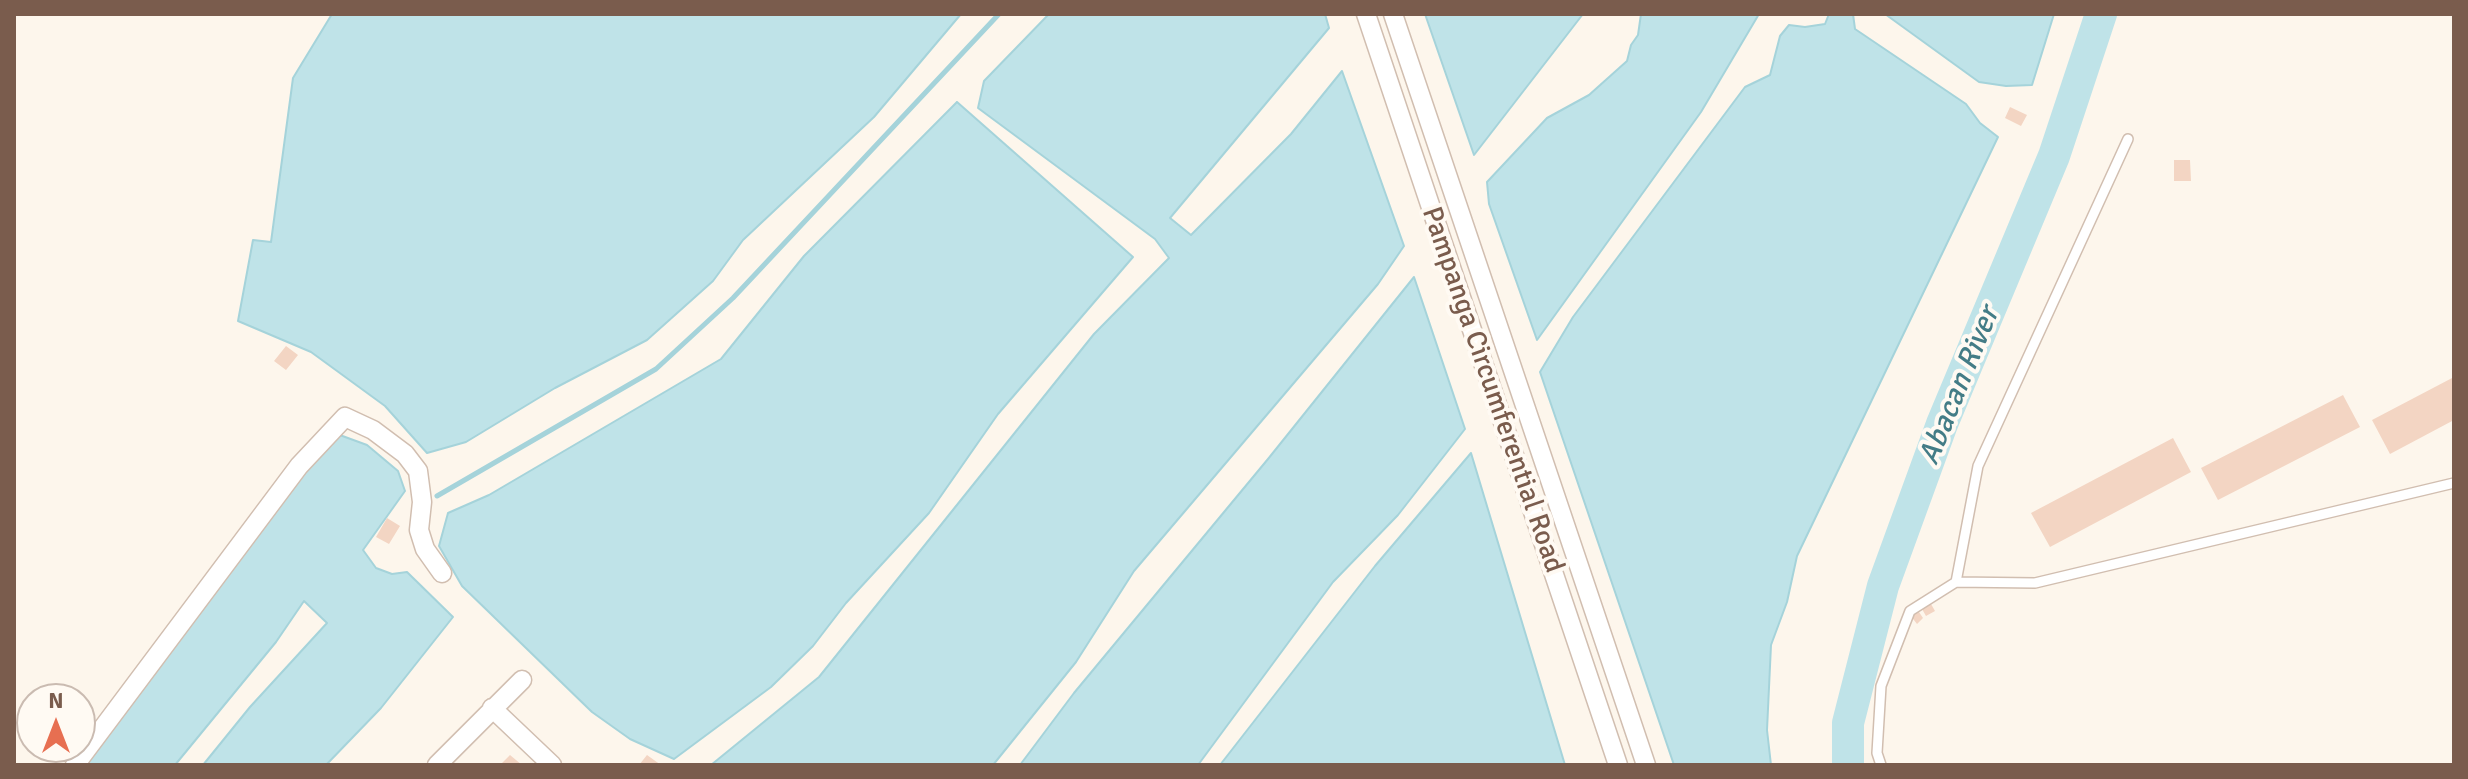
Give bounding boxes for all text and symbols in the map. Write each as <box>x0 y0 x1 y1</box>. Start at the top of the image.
street label: Pampanga Circumferential Road <box>1414 203 1570 577</box>
water label: Abacan River <box>1912 302 2008 470</box>
north arrow <box>16 683 96 763</box>
text: N <box>48 687 64 714</box>

